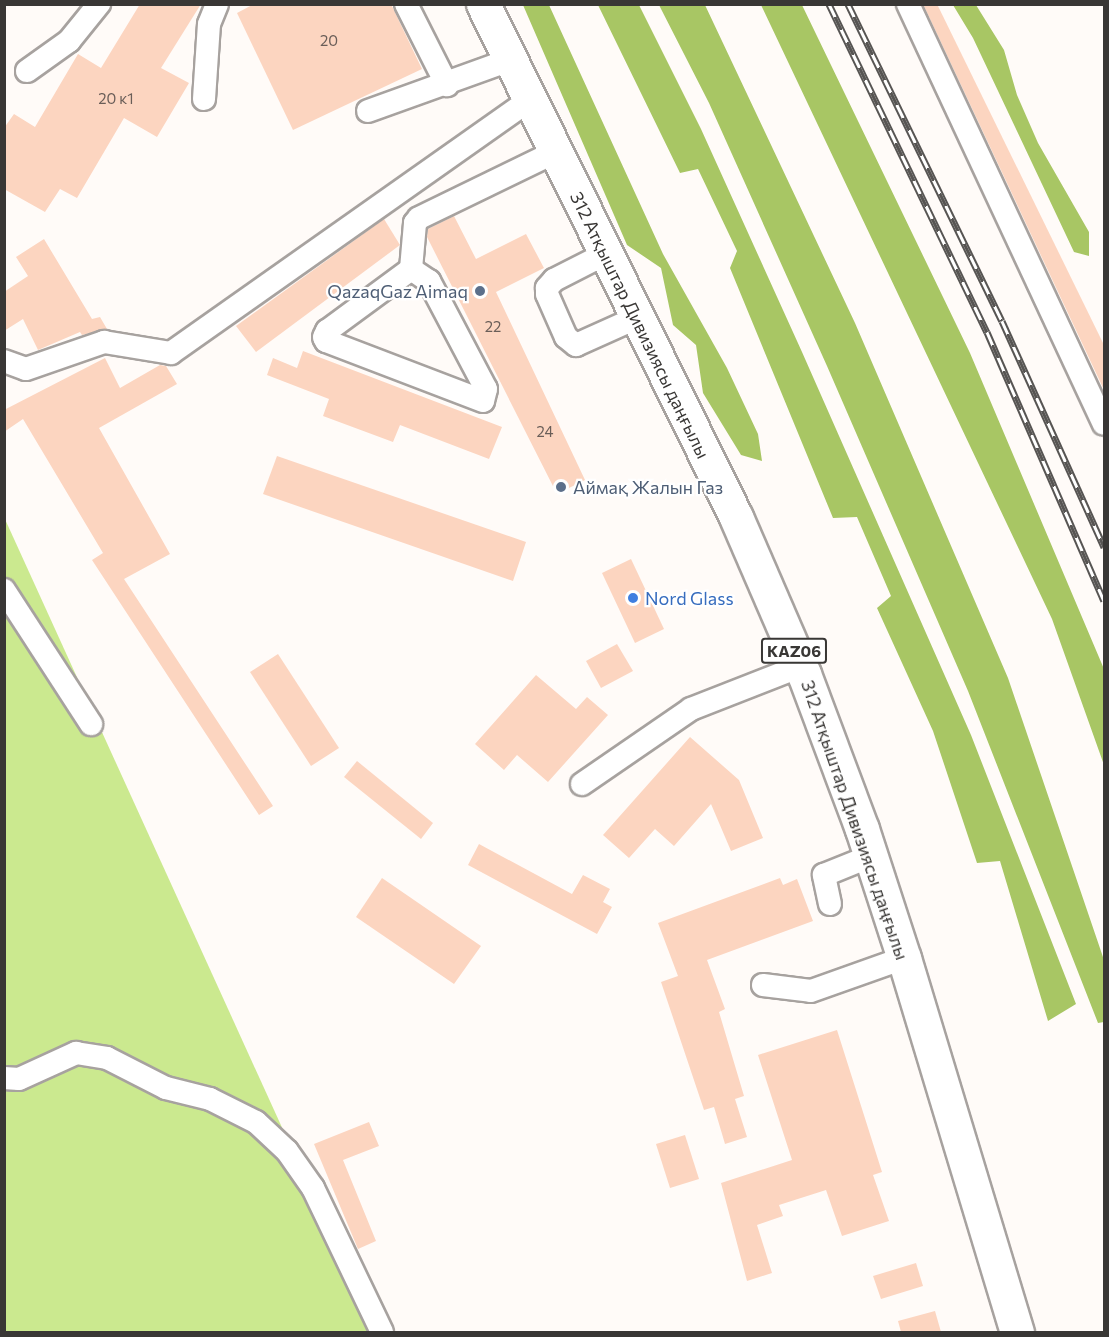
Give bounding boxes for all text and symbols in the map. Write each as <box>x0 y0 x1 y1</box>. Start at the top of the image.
house number: 20 <box>320 32 338 50</box>
house number: 20 к1 <box>98 90 134 108</box>
street label: 312 Атқыштар Дивизиясы даңғылы <box>566 188 714 462</box>
place label: QazaqGaz Aimaq <box>327 280 468 302</box>
marker: QazaqGaz Aimaq <box>473 284 487 298</box>
house number: 22 <box>485 318 501 336</box>
house number: 24 <box>536 423 554 441</box>
place label: Аймақ Жалын Газ <box>573 476 723 498</box>
marker: Аймақ Жалын Газ <box>554 480 568 494</box>
place label: Nord Glass <box>645 587 734 609</box>
marker: Nord Glass <box>626 591 640 605</box>
road number: KАZ06 <box>760 638 828 664</box>
street label: 312 Атқыштар Дивизиясы даңғылы <box>797 677 913 963</box>

